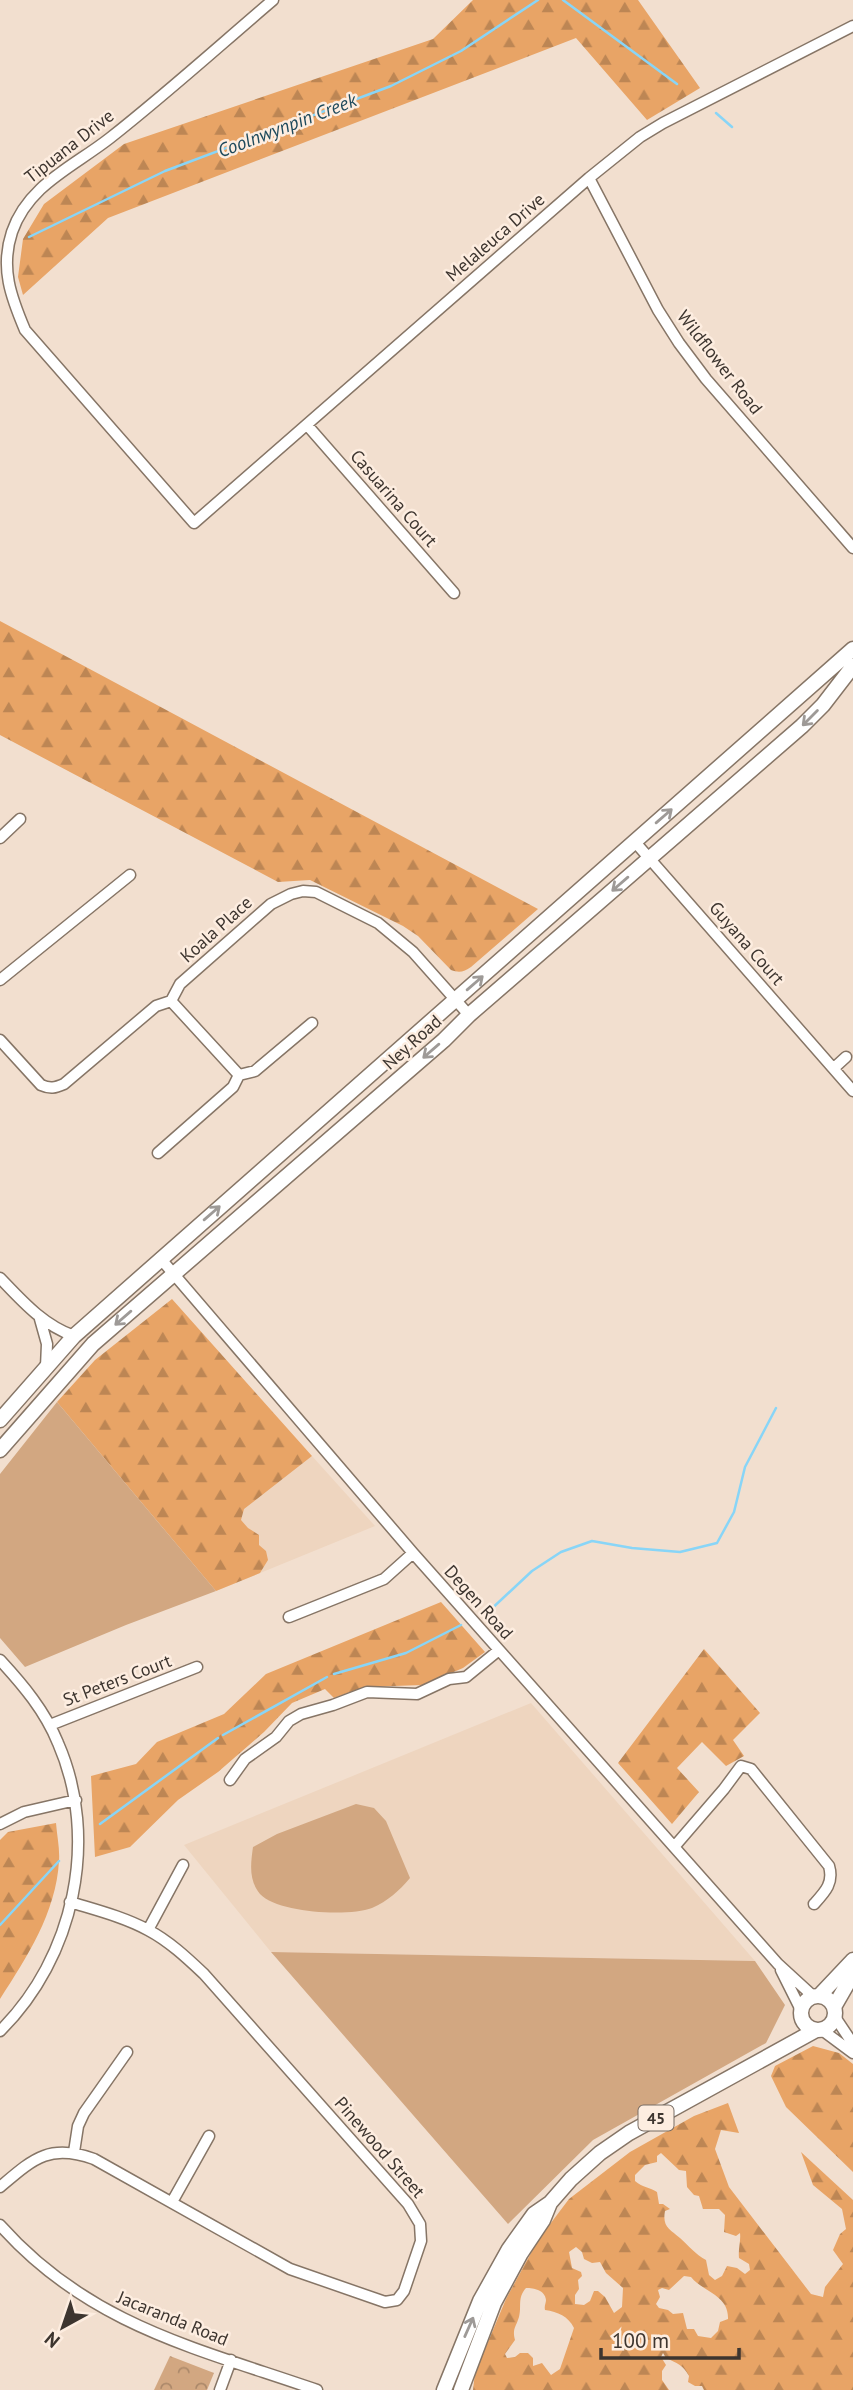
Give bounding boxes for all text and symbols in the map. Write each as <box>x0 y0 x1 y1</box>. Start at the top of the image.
water label: Coolnwynpin Creek <box>214 87 361 162</box>
street label: Tipuana Drive <box>20 104 118 188</box>
street label: Melaleuca Drive <box>441 188 549 286</box>
street label: Wildflower Road <box>672 305 768 419</box>
street label: Casuarina Court <box>345 445 443 551</box>
one-way arrow <box>801 710 818 727</box>
one-way arrow <box>655 808 673 824</box>
one-way arrow <box>611 876 629 892</box>
street label: Koala Place <box>175 891 257 967</box>
street label: Guyana Court <box>704 896 790 990</box>
one-way arrow <box>466 975 484 991</box>
street label: Ney Road <box>378 1010 446 1074</box>
one-way arrow <box>423 1043 441 1059</box>
one-way arrow <box>203 1205 221 1221</box>
one-way arrow <box>114 1310 132 1326</box>
street label: Degen Road <box>440 1560 518 1644</box>
street label: St Peters Court <box>60 1649 174 1711</box>
street label: Pinewood Street <box>330 2092 430 2202</box>
road number: 45 <box>638 2106 674 2130</box>
street label: Jacaranda Road <box>113 2285 232 2351</box>
north arrow <box>28 2292 98 2362</box>
one-way arrow <box>463 2316 476 2338</box>
scale bar <box>601 2316 739 2360</box>
text: N <box>40 2327 65 2353</box>
text: 100 m <box>612 2327 669 2354</box>

